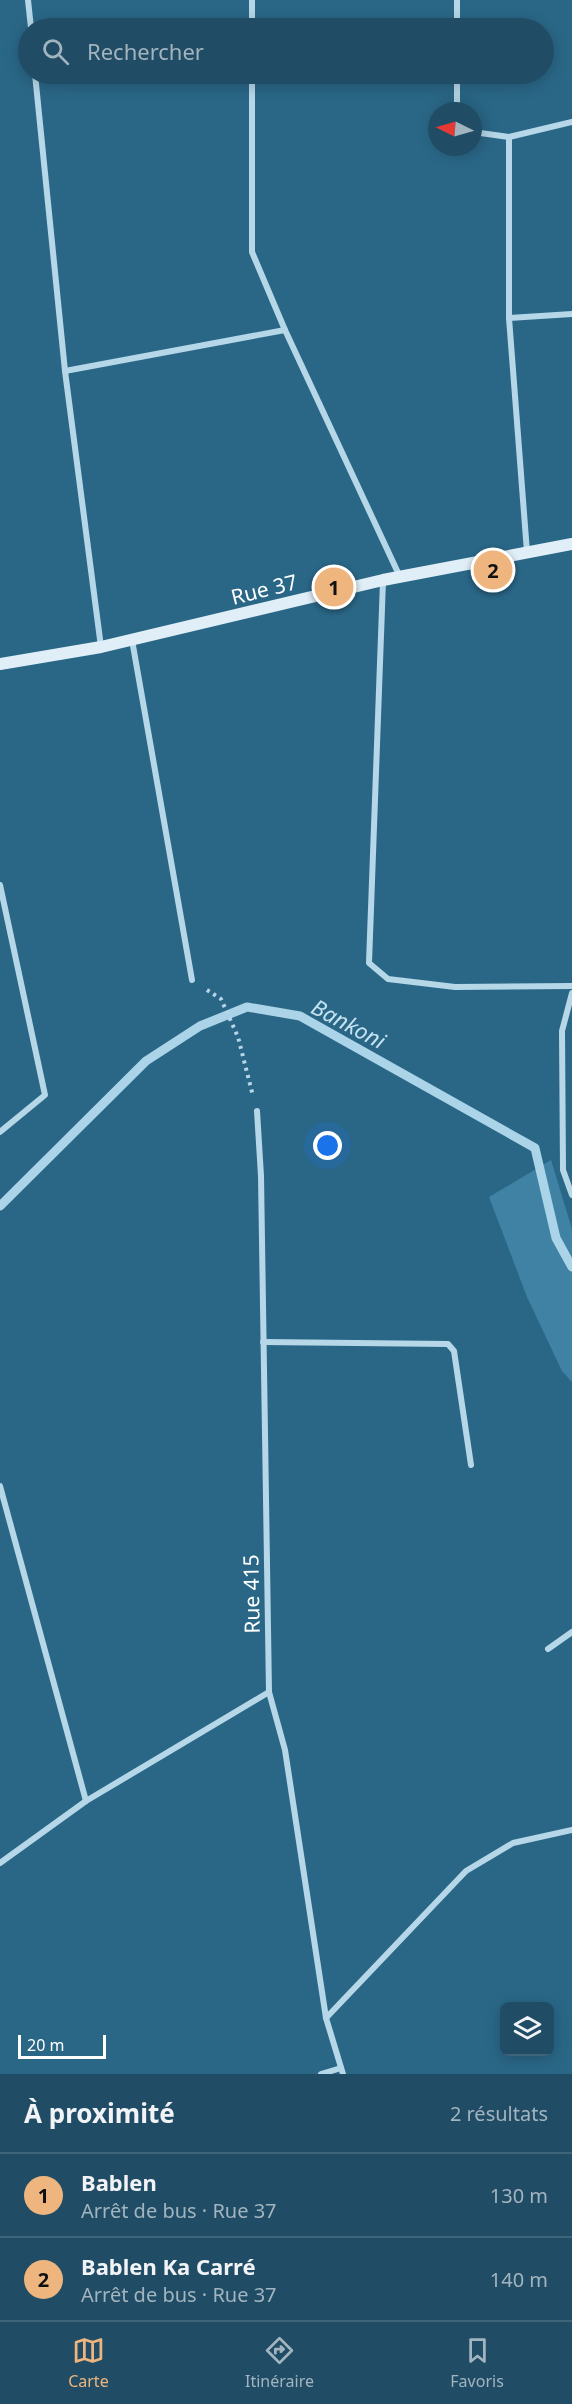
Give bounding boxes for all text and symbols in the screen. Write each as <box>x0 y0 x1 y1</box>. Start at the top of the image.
search box <box>18 18 554 84</box>
icon: search <box>39 35 72 68</box>
text: Rechercher <box>87 36 204 66</box>
north arrow <box>428 102 482 156</box>
pin: 2 <box>474 548 512 592</box>
pin: 1 <box>314 564 354 610</box>
street label: Rue 37 <box>228 567 300 611</box>
water label: Bankoni <box>307 991 392 1055</box>
your location <box>313 1131 342 1160</box>
street label: Rue 415 <box>236 1554 266 1634</box>
map controls <box>500 2002 554 2056</box>
button: layers <box>500 2002 554 2056</box>
scale bar <box>18 2032 106 2060</box>
text: 20 m <box>27 2034 64 2056</box>
text: À proximité <box>24 2095 175 2131</box>
text: 2 résultats <box>450 2100 548 2127</box>
text: Bablen <box>81 2167 157 2197</box>
text: 1 <box>38 2182 49 2209</box>
text: 130 m <box>490 2182 548 2209</box>
text: Arrêt de bus · Rue 37 <box>81 2197 277 2224</box>
text: Bablen Ka Carré <box>81 2251 256 2281</box>
text: 2 <box>38 2266 49 2293</box>
text: 140 m <box>490 2266 548 2293</box>
text: Arrêt de bus · Rue 37 <box>81 2281 277 2308</box>
tab: Carte <box>68 2334 109 2392</box>
tab: Itinéraire <box>245 2334 314 2392</box>
tab: Favoris <box>450 2334 504 2392</box>

